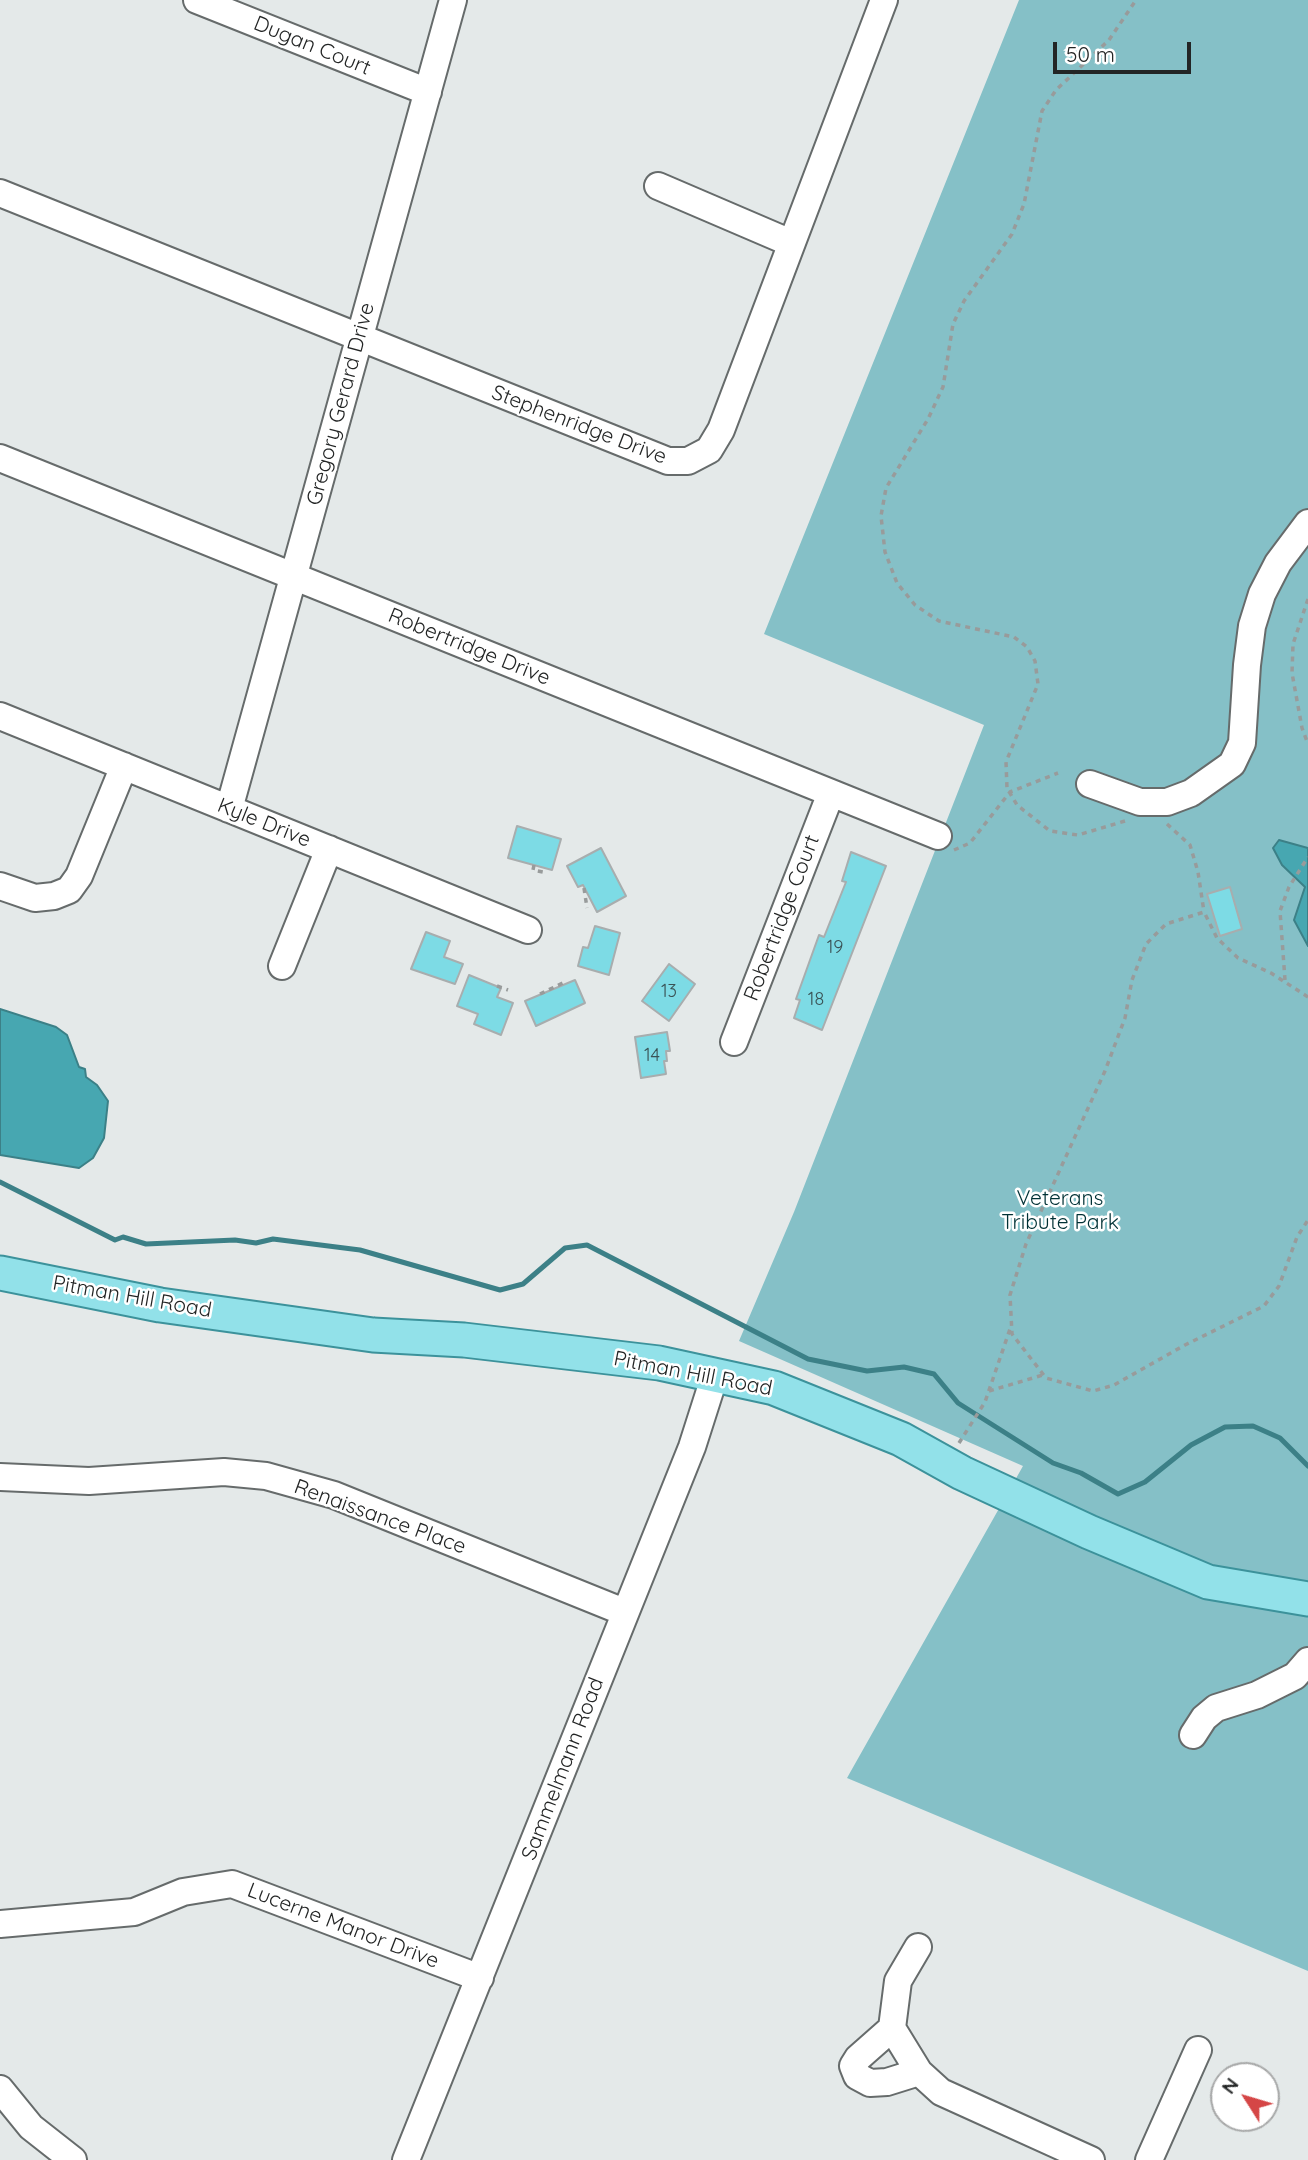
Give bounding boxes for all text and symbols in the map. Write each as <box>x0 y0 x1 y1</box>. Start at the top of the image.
street label: Dugan Court <box>250 11 374 81</box>
scale bar <box>1056 28 1194 72</box>
text: 50 m <box>1066 41 1115 67</box>
street label: Gregory Gerard Drive <box>302 300 380 508</box>
street label: Stephenridge Drive <box>488 380 670 470</box>
street label: Robertridge Drive <box>384 603 554 691</box>
street label: Kyle Drive <box>214 793 314 853</box>
street label: Robertridge Court <box>739 832 825 1004</box>
house number: 19 <box>827 937 843 959</box>
house number: 13 <box>661 981 677 1003</box>
house number: 18 <box>808 989 824 1011</box>
house number: 14 <box>644 1045 660 1067</box>
park label: Veterans Tribute Park <box>1001 1186 1119 1236</box>
street label: Pitman Hill Road <box>51 1271 213 1323</box>
street label: Pitman Hill Road <box>612 1346 774 1402</box>
street label: Renaissance Place <box>291 1474 469 1560</box>
street label: Sammelmann Road <box>517 1674 609 1864</box>
street label: Lucerne Manor Drive <box>244 1878 442 1974</box>
north arrow <box>1210 2062 1280 2132</box>
text: N <box>1216 2073 1244 2098</box>

